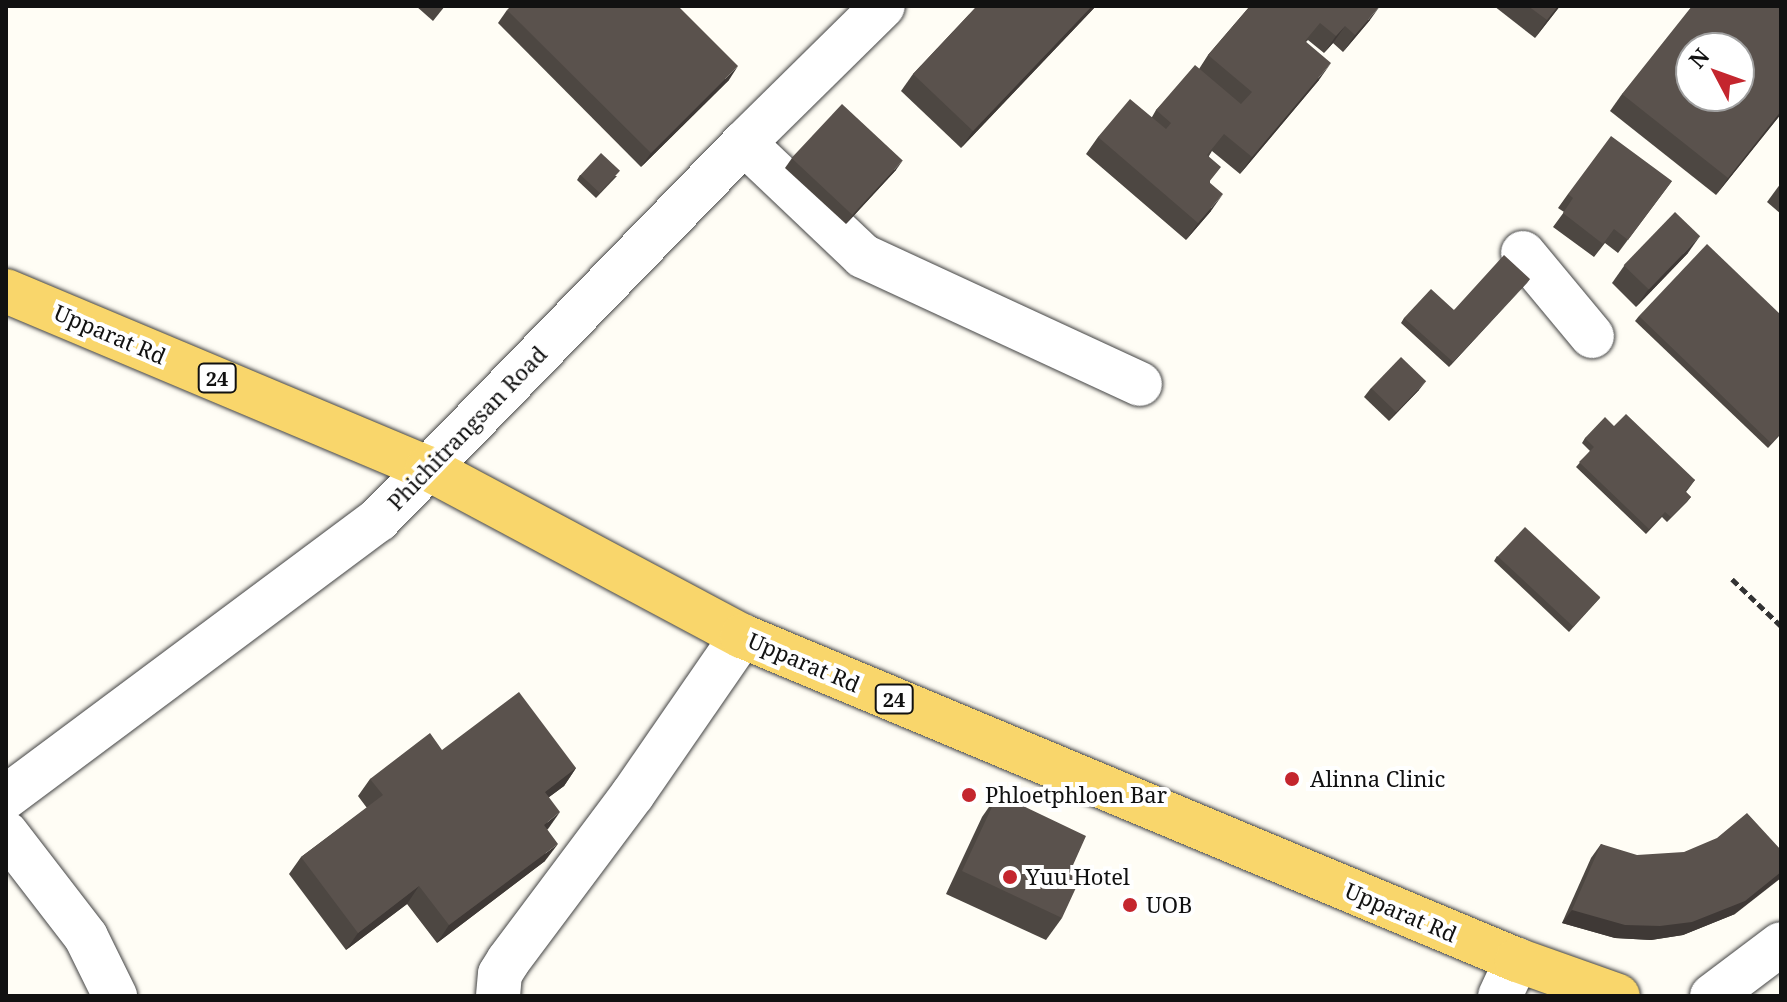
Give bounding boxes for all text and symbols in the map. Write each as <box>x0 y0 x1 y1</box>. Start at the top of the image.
north arrow <box>1675 32 1755 112</box>
text: N <box>1681 41 1715 74</box>
street label: Upparat Rd <box>50 299 170 369</box>
street label: Phichitrangsan Road <box>382 341 552 515</box>
road number: 24 <box>197 362 237 394</box>
street label: Upparat Rd <box>744 627 864 697</box>
road number: 24 <box>874 683 914 715</box>
place label: Alinna Clinic <box>1310 766 1445 792</box>
marker: Alinna Clinic <box>1281 768 1303 790</box>
place label: Phloetphloen Bar <box>985 782 1167 808</box>
marker: Phloetphloen Bar <box>960 786 978 804</box>
place label: Yuu Hotel <box>1026 864 1130 890</box>
marker: Yuu Hotel <box>1001 868 1019 886</box>
street label: Upparat Rd <box>1341 877 1461 947</box>
place label: UOB <box>1146 892 1192 918</box>
marker: UOB <box>1121 896 1139 914</box>

